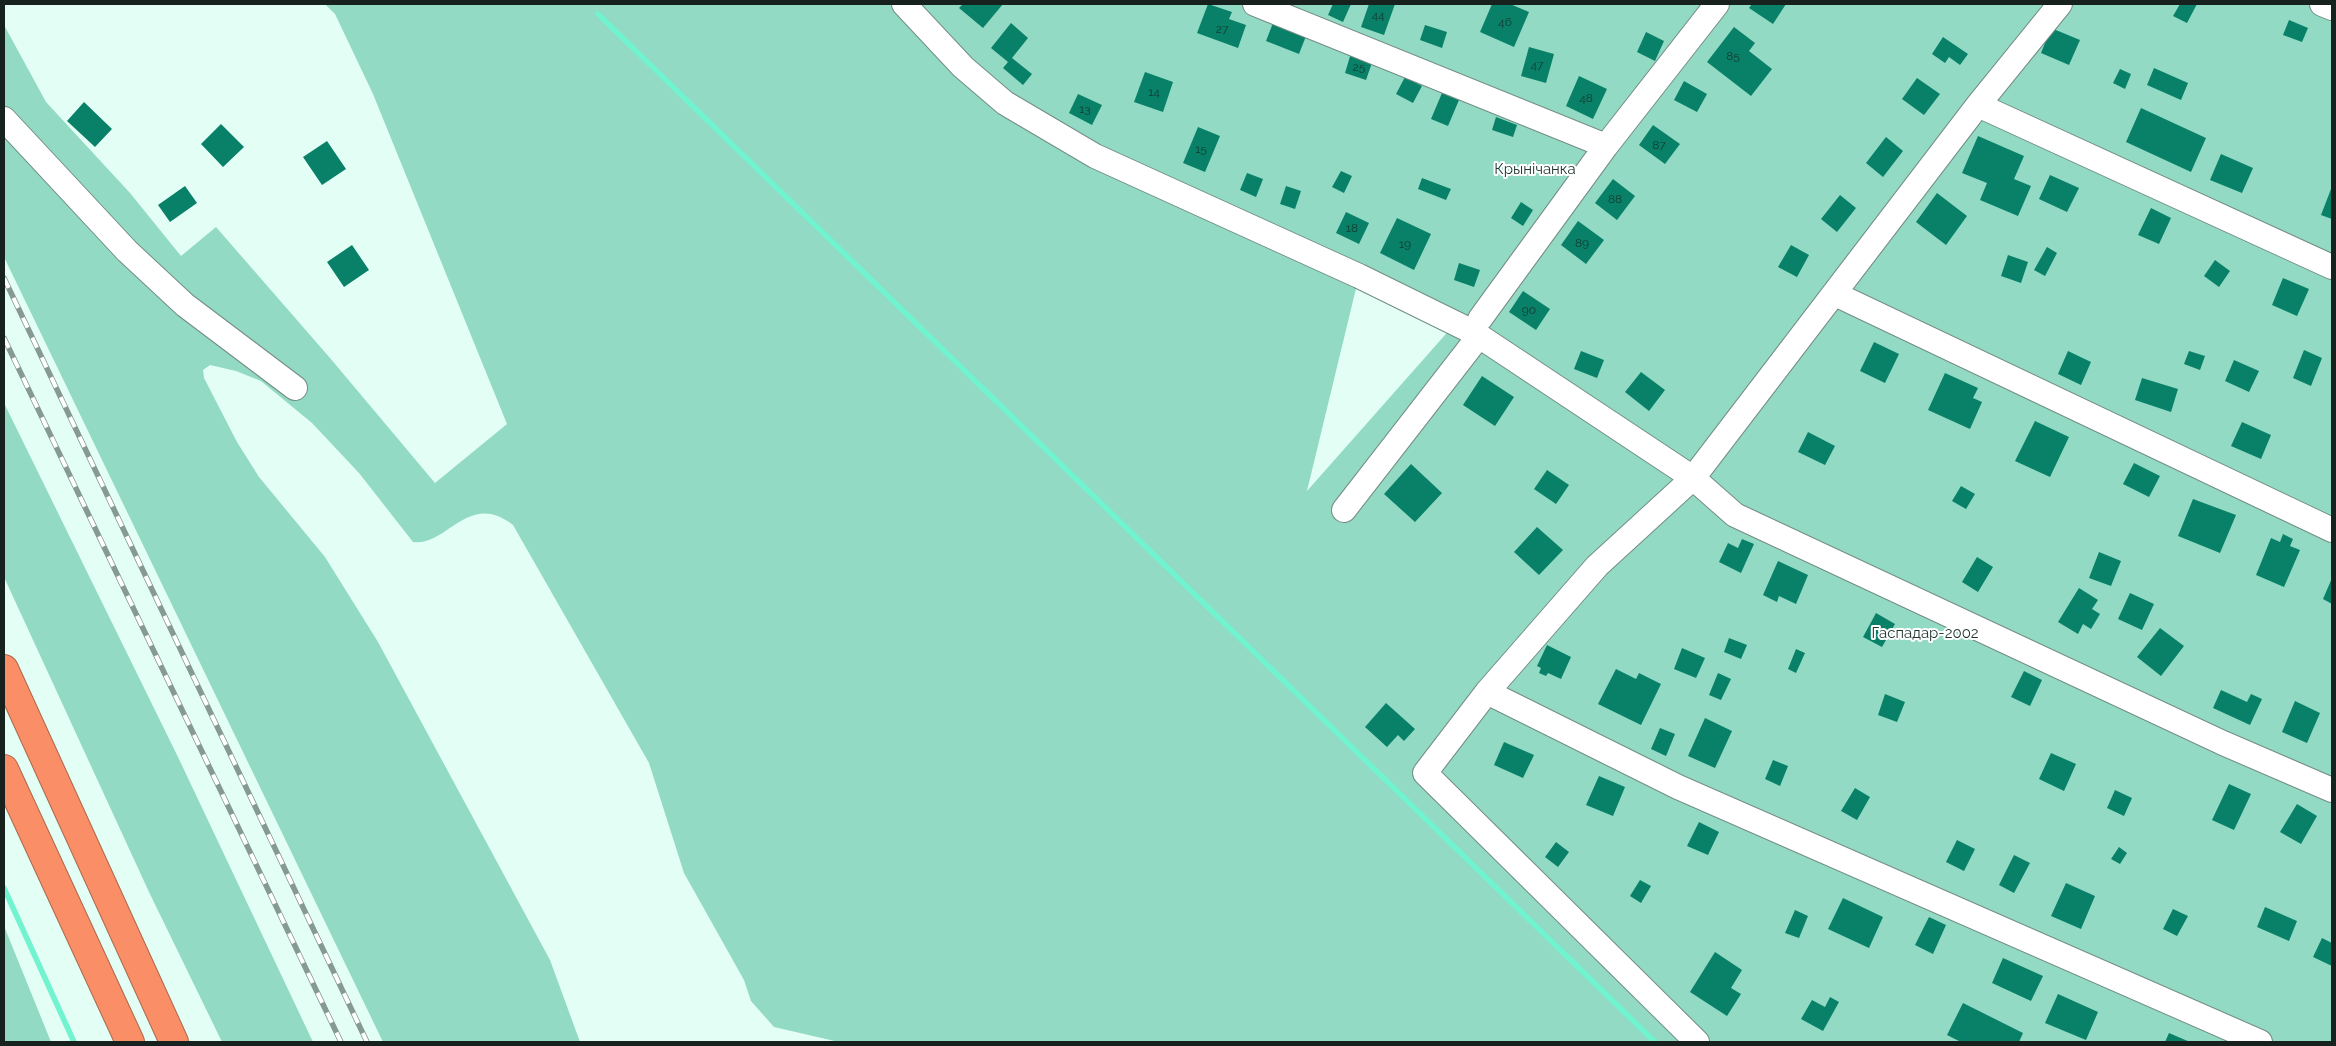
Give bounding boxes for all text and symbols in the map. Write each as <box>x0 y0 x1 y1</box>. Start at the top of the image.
house number: 44 <box>1371 8 1385 22</box>
house number: 46 <box>1498 15 1512 29</box>
house number: 27 <box>1216 22 1228 36</box>
house number: 85 <box>1726 49 1740 63</box>
house number: 47 <box>1531 58 1543 72</box>
house number: 25 <box>1353 60 1365 74</box>
house number: 14 <box>1148 85 1160 99</box>
house number: 48 <box>1579 91 1593 105</box>
house number: 13 <box>1079 102 1091 116</box>
house number: 87 <box>1652 138 1666 152</box>
house number: 15 <box>1195 142 1207 156</box>
park label: Крынічанка <box>1494 160 1576 178</box>
house number: 88 <box>1608 192 1622 206</box>
house number: 18 <box>1346 221 1358 235</box>
house number: 89 <box>1575 236 1589 250</box>
house number: 19 <box>1399 237 1411 251</box>
house number: 90 <box>1522 303 1536 317</box>
park label: Гаспадар-2002 <box>1871 624 1979 642</box>

